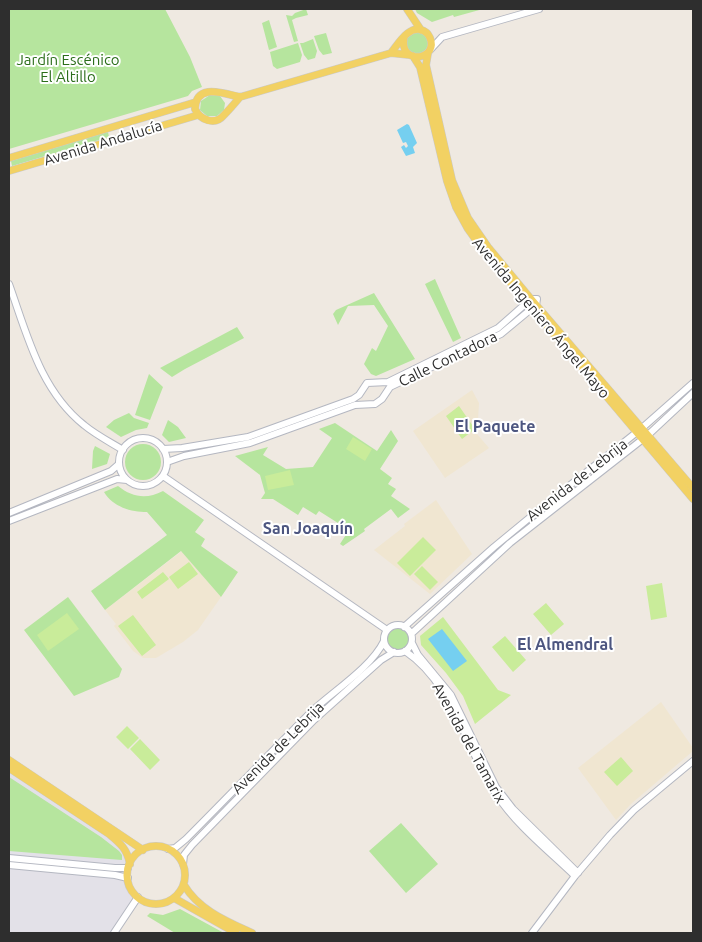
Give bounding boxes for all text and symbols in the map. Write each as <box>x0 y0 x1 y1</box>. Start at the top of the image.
park label: Jardín Escénico El Altillo <box>16 51 120 86</box>
street label: Avenida Andalucía <box>42 116 164 170</box>
street label: Avenida Ingeniero Ángel Mayo <box>468 234 614 402</box>
street label: Calle Contadora <box>396 327 500 391</box>
district label: El Paquete <box>455 417 535 437</box>
street label: Avenida de Lebrija <box>523 435 631 525</box>
district label: San Joaquín <box>263 519 353 539</box>
district label: El Almendral <box>517 635 613 655</box>
street label: Avenida del Tamarix <box>428 680 510 806</box>
street label: Avenida de Lebrija <box>228 698 328 798</box>

